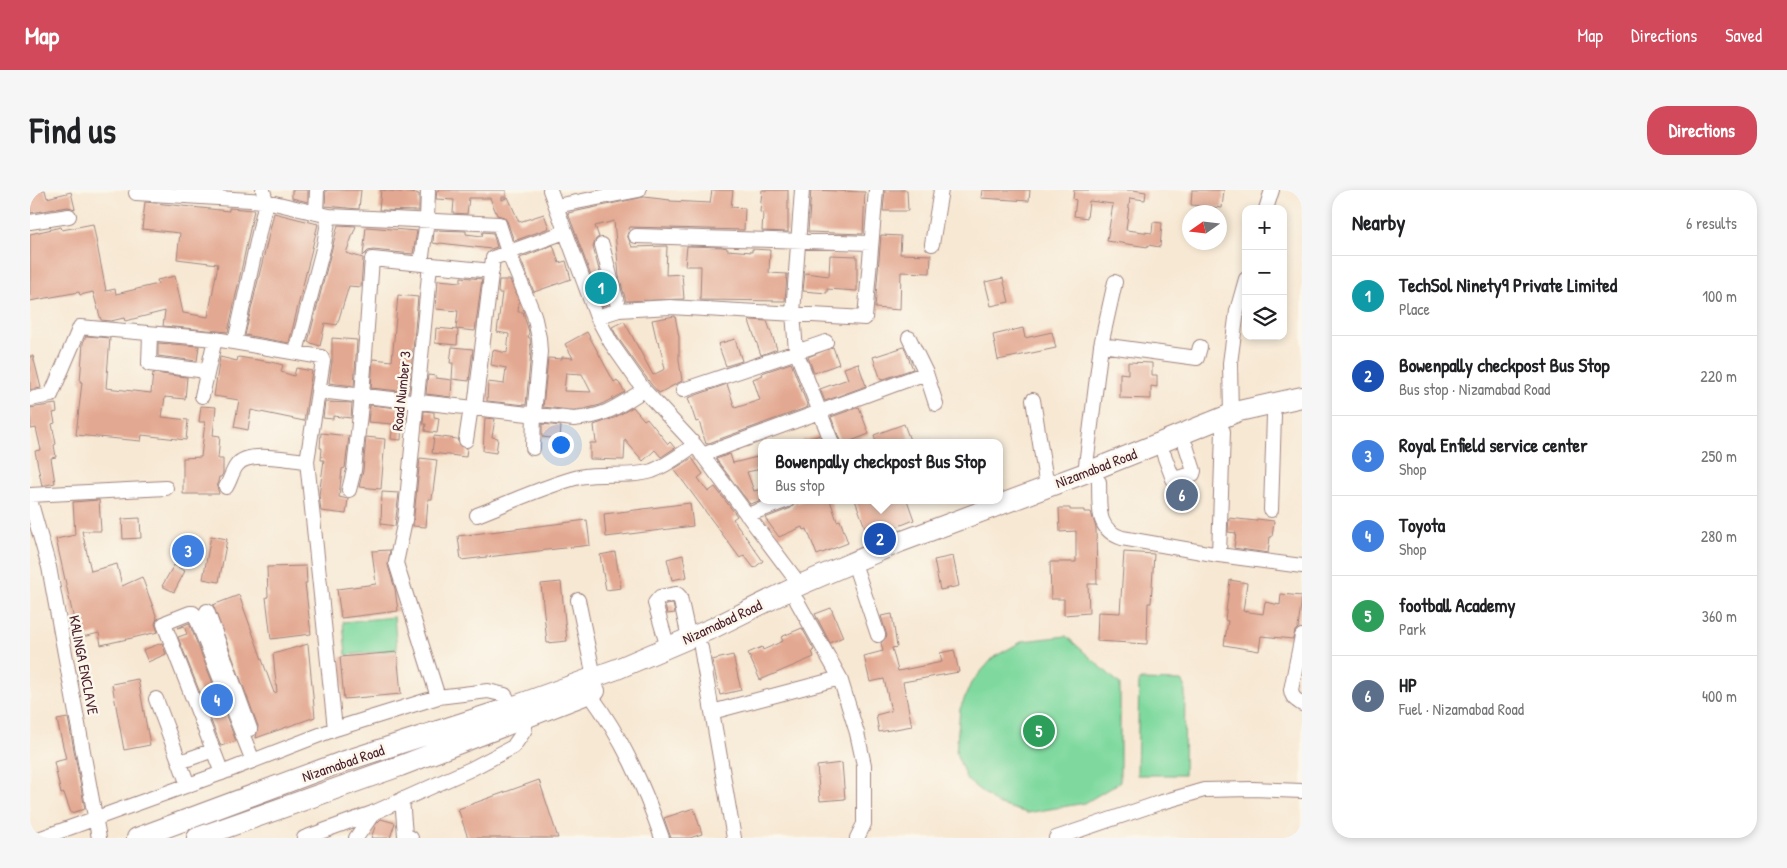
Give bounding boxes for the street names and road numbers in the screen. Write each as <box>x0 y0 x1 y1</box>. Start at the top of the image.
street label: Road Number 3 <box>386 350 416 432</box>
street label: Nizamabad Road <box>1052 443 1140 493</box>
street label: Nizamabad Road <box>679 594 765 650</box>
street label: KALINGA ENCLAVE <box>64 613 104 717</box>
street label: Nizamabad Road <box>299 739 387 787</box>

